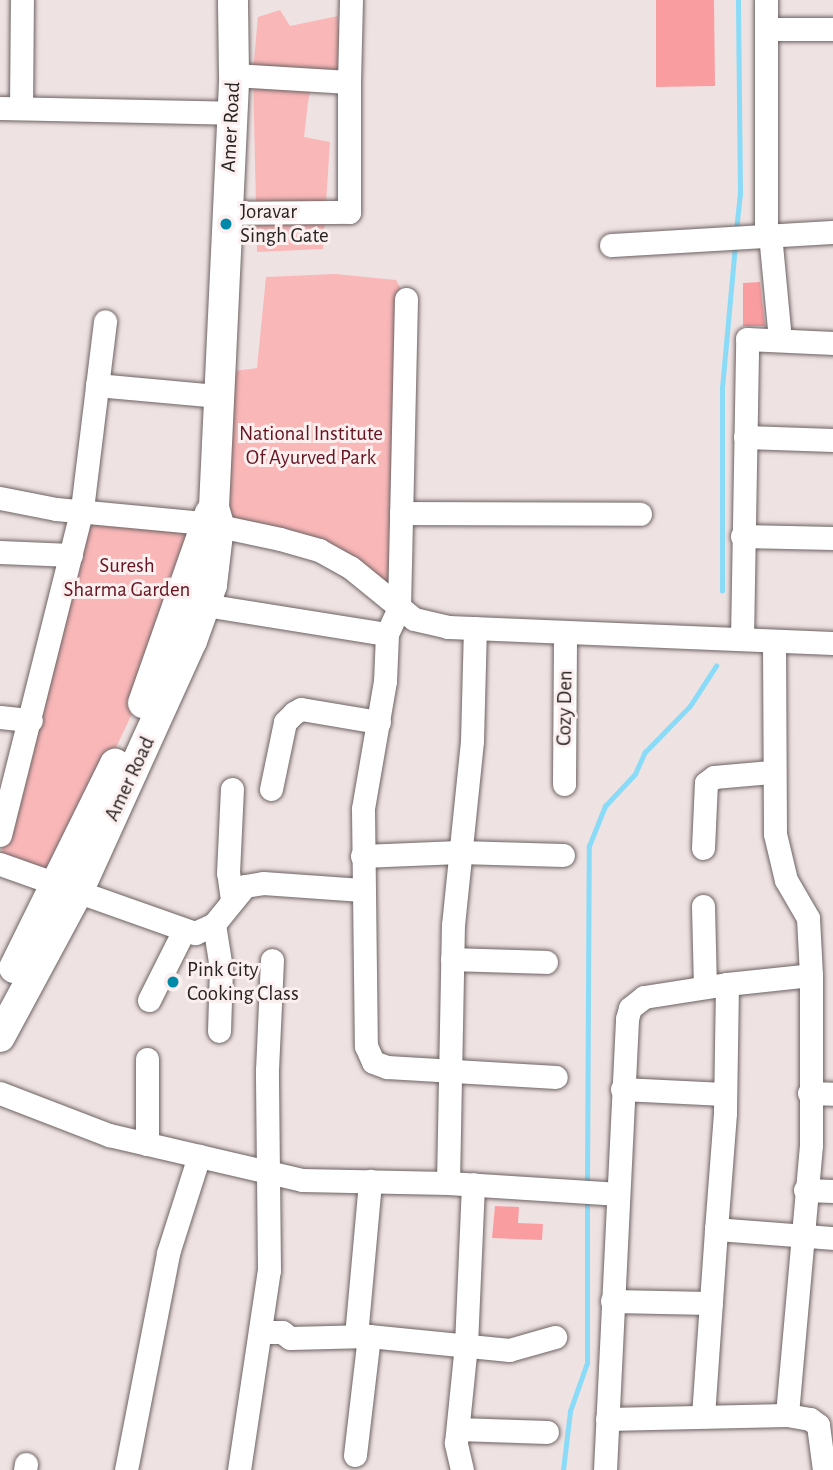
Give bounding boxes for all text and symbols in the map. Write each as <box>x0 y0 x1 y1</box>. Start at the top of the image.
street label: Amer Road <box>216 81 246 173</box>
place label: Joravar Singh Gate <box>240 199 329 249</box>
marker: Joravar Singh Gate <box>218 216 234 232</box>
park label: National Institute Of Ayurved Park <box>239 421 383 471</box>
park label: Suresh Sharma Garden <box>64 553 190 603</box>
street label: Cozy Den <box>552 670 578 746</box>
street label: Amer Road <box>99 733 161 825</box>
place label: Pink City Cooking Class <box>187 957 299 1007</box>
marker: Pink City Cooking Class <box>165 974 181 990</box>

